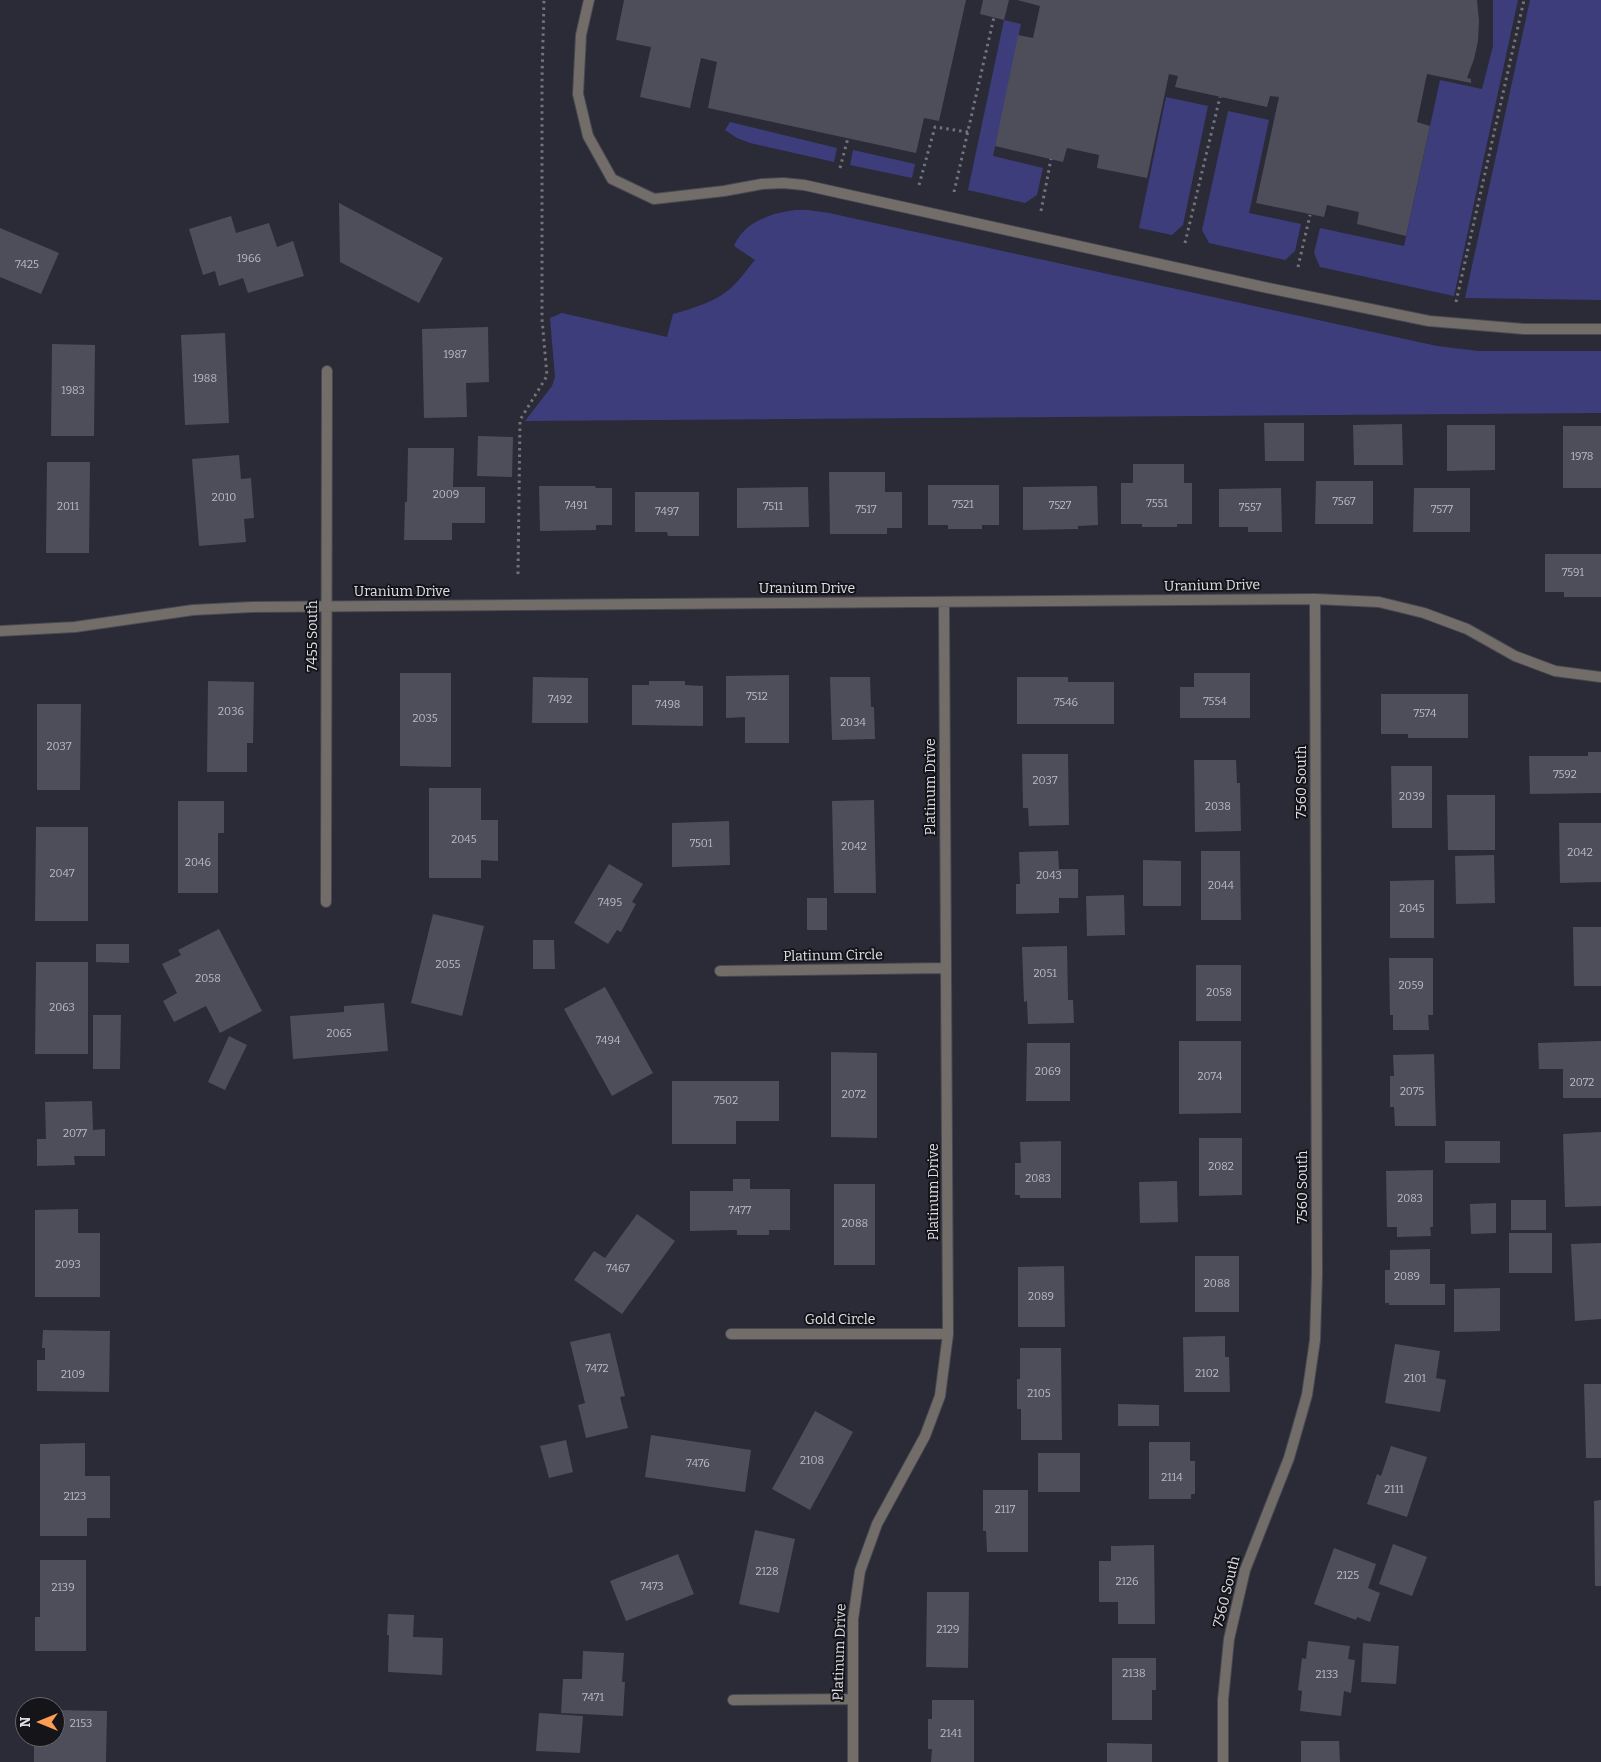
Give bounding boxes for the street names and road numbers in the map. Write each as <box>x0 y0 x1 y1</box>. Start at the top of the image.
street label: Uranium Drive <box>1164 577 1260 595</box>
street label: Uranium Drive <box>759 581 855 597</box>
street label: Uranium Drive <box>354 584 450 600</box>
street label: 7455 South <box>305 600 321 672</box>
street label: Platinum Drive <box>923 738 939 836</box>
street label: 7560 South <box>1294 746 1310 818</box>
street label: Platinum Circle <box>783 947 883 965</box>
street label: Platinum Drive <box>926 1143 942 1241</box>
street label: 7560 South <box>1295 1151 1311 1223</box>
street label: Gold Circle <box>805 1312 875 1328</box>
street label: 7560 South <box>1210 1555 1244 1629</box>
street label: Platinum Drive <box>830 1603 850 1701</box>

